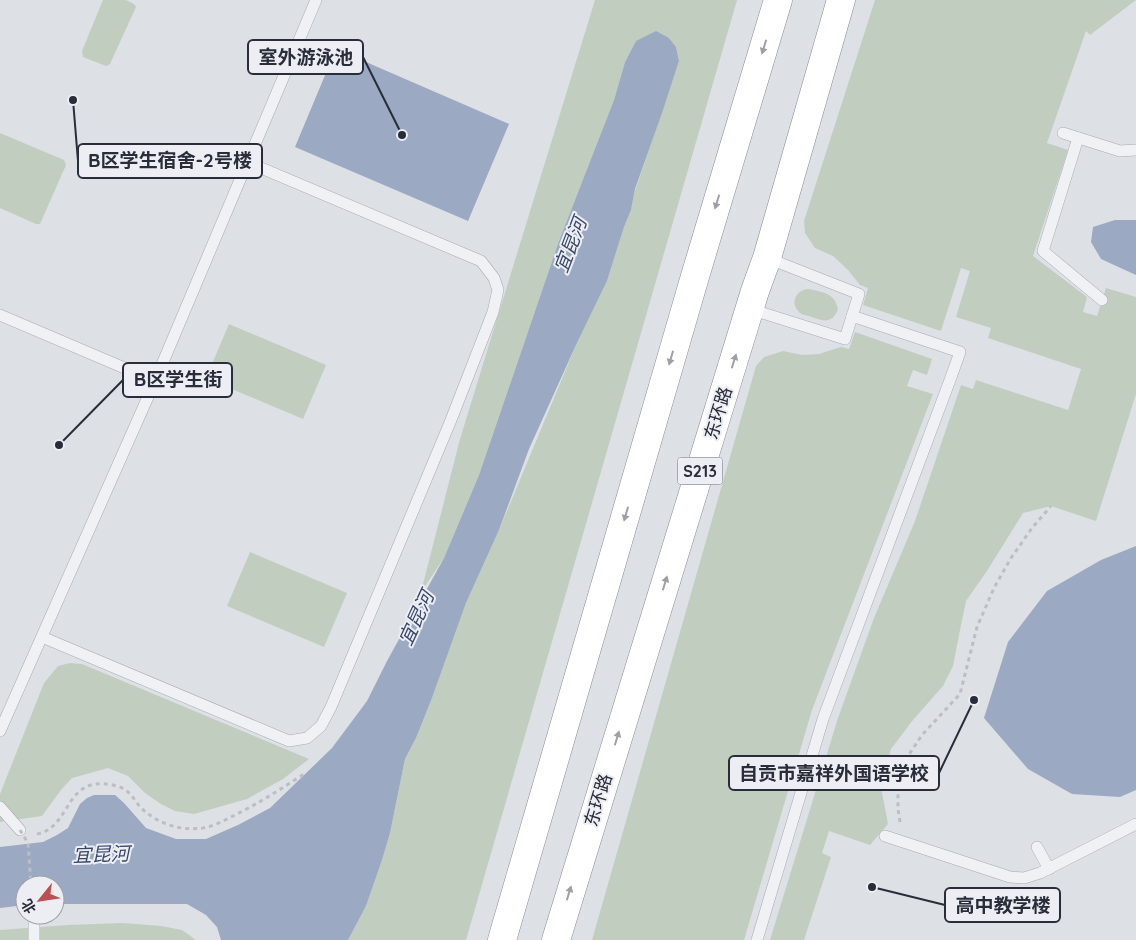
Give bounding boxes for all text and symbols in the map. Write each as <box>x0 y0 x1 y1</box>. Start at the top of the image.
one-way arrow <box>760 39 768 54</box>
callout: 室外游泳池 <box>248 40 363 74</box>
text: 室外游泳池 <box>258 45 354 69</box>
callout: B区学生宿舍-2号楼 <box>78 144 262 178</box>
text: B区学生宿舍-2号楼 <box>88 148 252 172</box>
one-way arrow <box>713 195 721 210</box>
water label: 宜昆河 <box>549 210 593 276</box>
one-way arrow <box>667 351 675 366</box>
one-way arrow <box>731 353 738 368</box>
callout: B区学生街 <box>123 363 232 397</box>
text: B区学生街 <box>134 367 222 391</box>
street label: 东环路 <box>699 384 737 442</box>
road number: S213 <box>678 458 722 484</box>
one-way arrow <box>621 507 629 522</box>
one-way arrow <box>662 575 670 590</box>
water label: 宜昆河 <box>393 583 441 649</box>
one-way arrow <box>614 730 622 745</box>
callout: 自贡市嘉祥外国语学校 <box>729 756 939 790</box>
text: 自贡市嘉祥外国语学校 <box>739 761 929 785</box>
street label: 东环路 <box>579 771 617 829</box>
water label: 宜昆河 <box>72 841 134 867</box>
north arrow <box>15 875 65 925</box>
one-way arrow <box>566 886 574 901</box>
callout: 高中教学楼 <box>945 888 1060 922</box>
text: 高中教学楼 <box>955 893 1051 917</box>
text: 北 <box>17 896 40 917</box>

